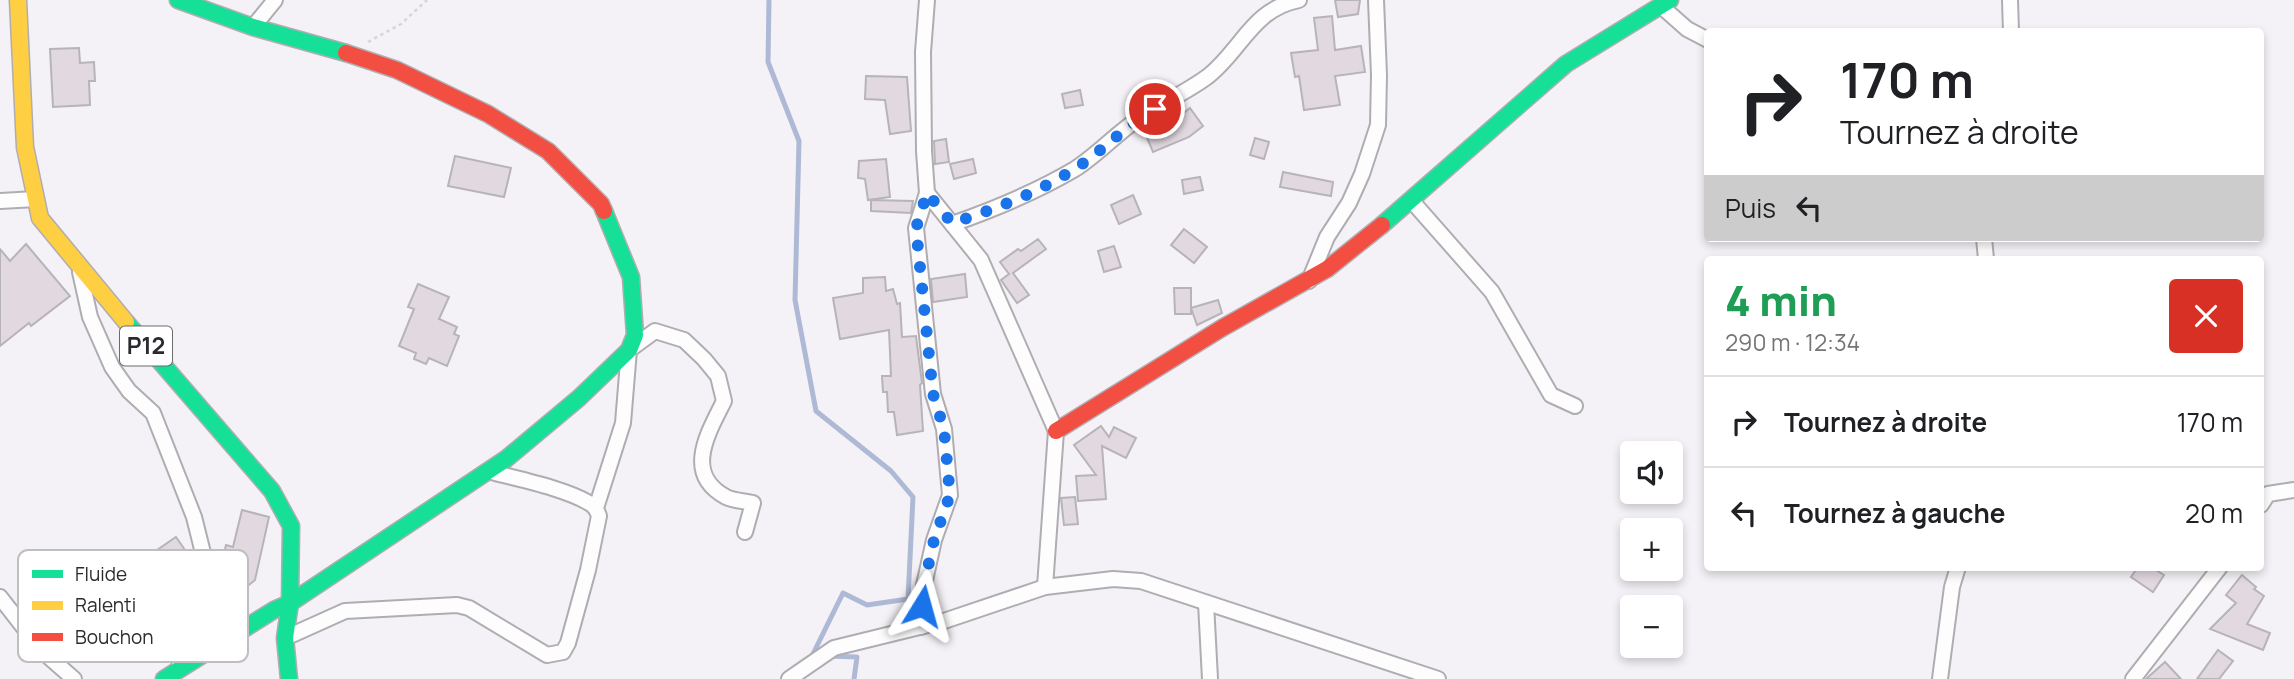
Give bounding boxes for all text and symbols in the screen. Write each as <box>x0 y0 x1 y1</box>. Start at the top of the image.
text: 170 m <box>1840 46 1974 113</box>
icon: right <box>1725 56 1816 147</box>
pin <box>1125 79 1185 139</box>
icon: arrive <box>1136 90 1174 128</box>
text: Tournez à droite <box>1840 110 2079 154</box>
icon: left <box>1790 189 1828 227</box>
text: Puis <box>1725 190 1776 226</box>
text: 4 min <box>1725 271 1837 329</box>
button: close <box>2169 279 2243 353</box>
road number: P12 <box>120 326 172 366</box>
text: 290 m · 12:34 <box>1725 326 1860 358</box>
icon: right <box>1725 403 1763 441</box>
text: Tournez à droite <box>1784 404 1987 440</box>
text: 170 m <box>2177 404 2243 440</box>
map controls <box>1620 441 1683 658</box>
button: sound <box>1620 441 1683 504</box>
icon: left <box>1725 494 1763 532</box>
text: Tournez à gauche <box>1784 495 2005 531</box>
text: 20 m <box>2185 495 2243 531</box>
button: + <box>1620 518 1683 581</box>
legend <box>18 550 248 662</box>
text: Fluide <box>75 561 127 587</box>
position arrow <box>885 569 959 643</box>
text: Ralenti <box>75 592 136 618</box>
button: − <box>1620 595 1683 658</box>
text: Bouchon <box>75 624 154 650</box>

